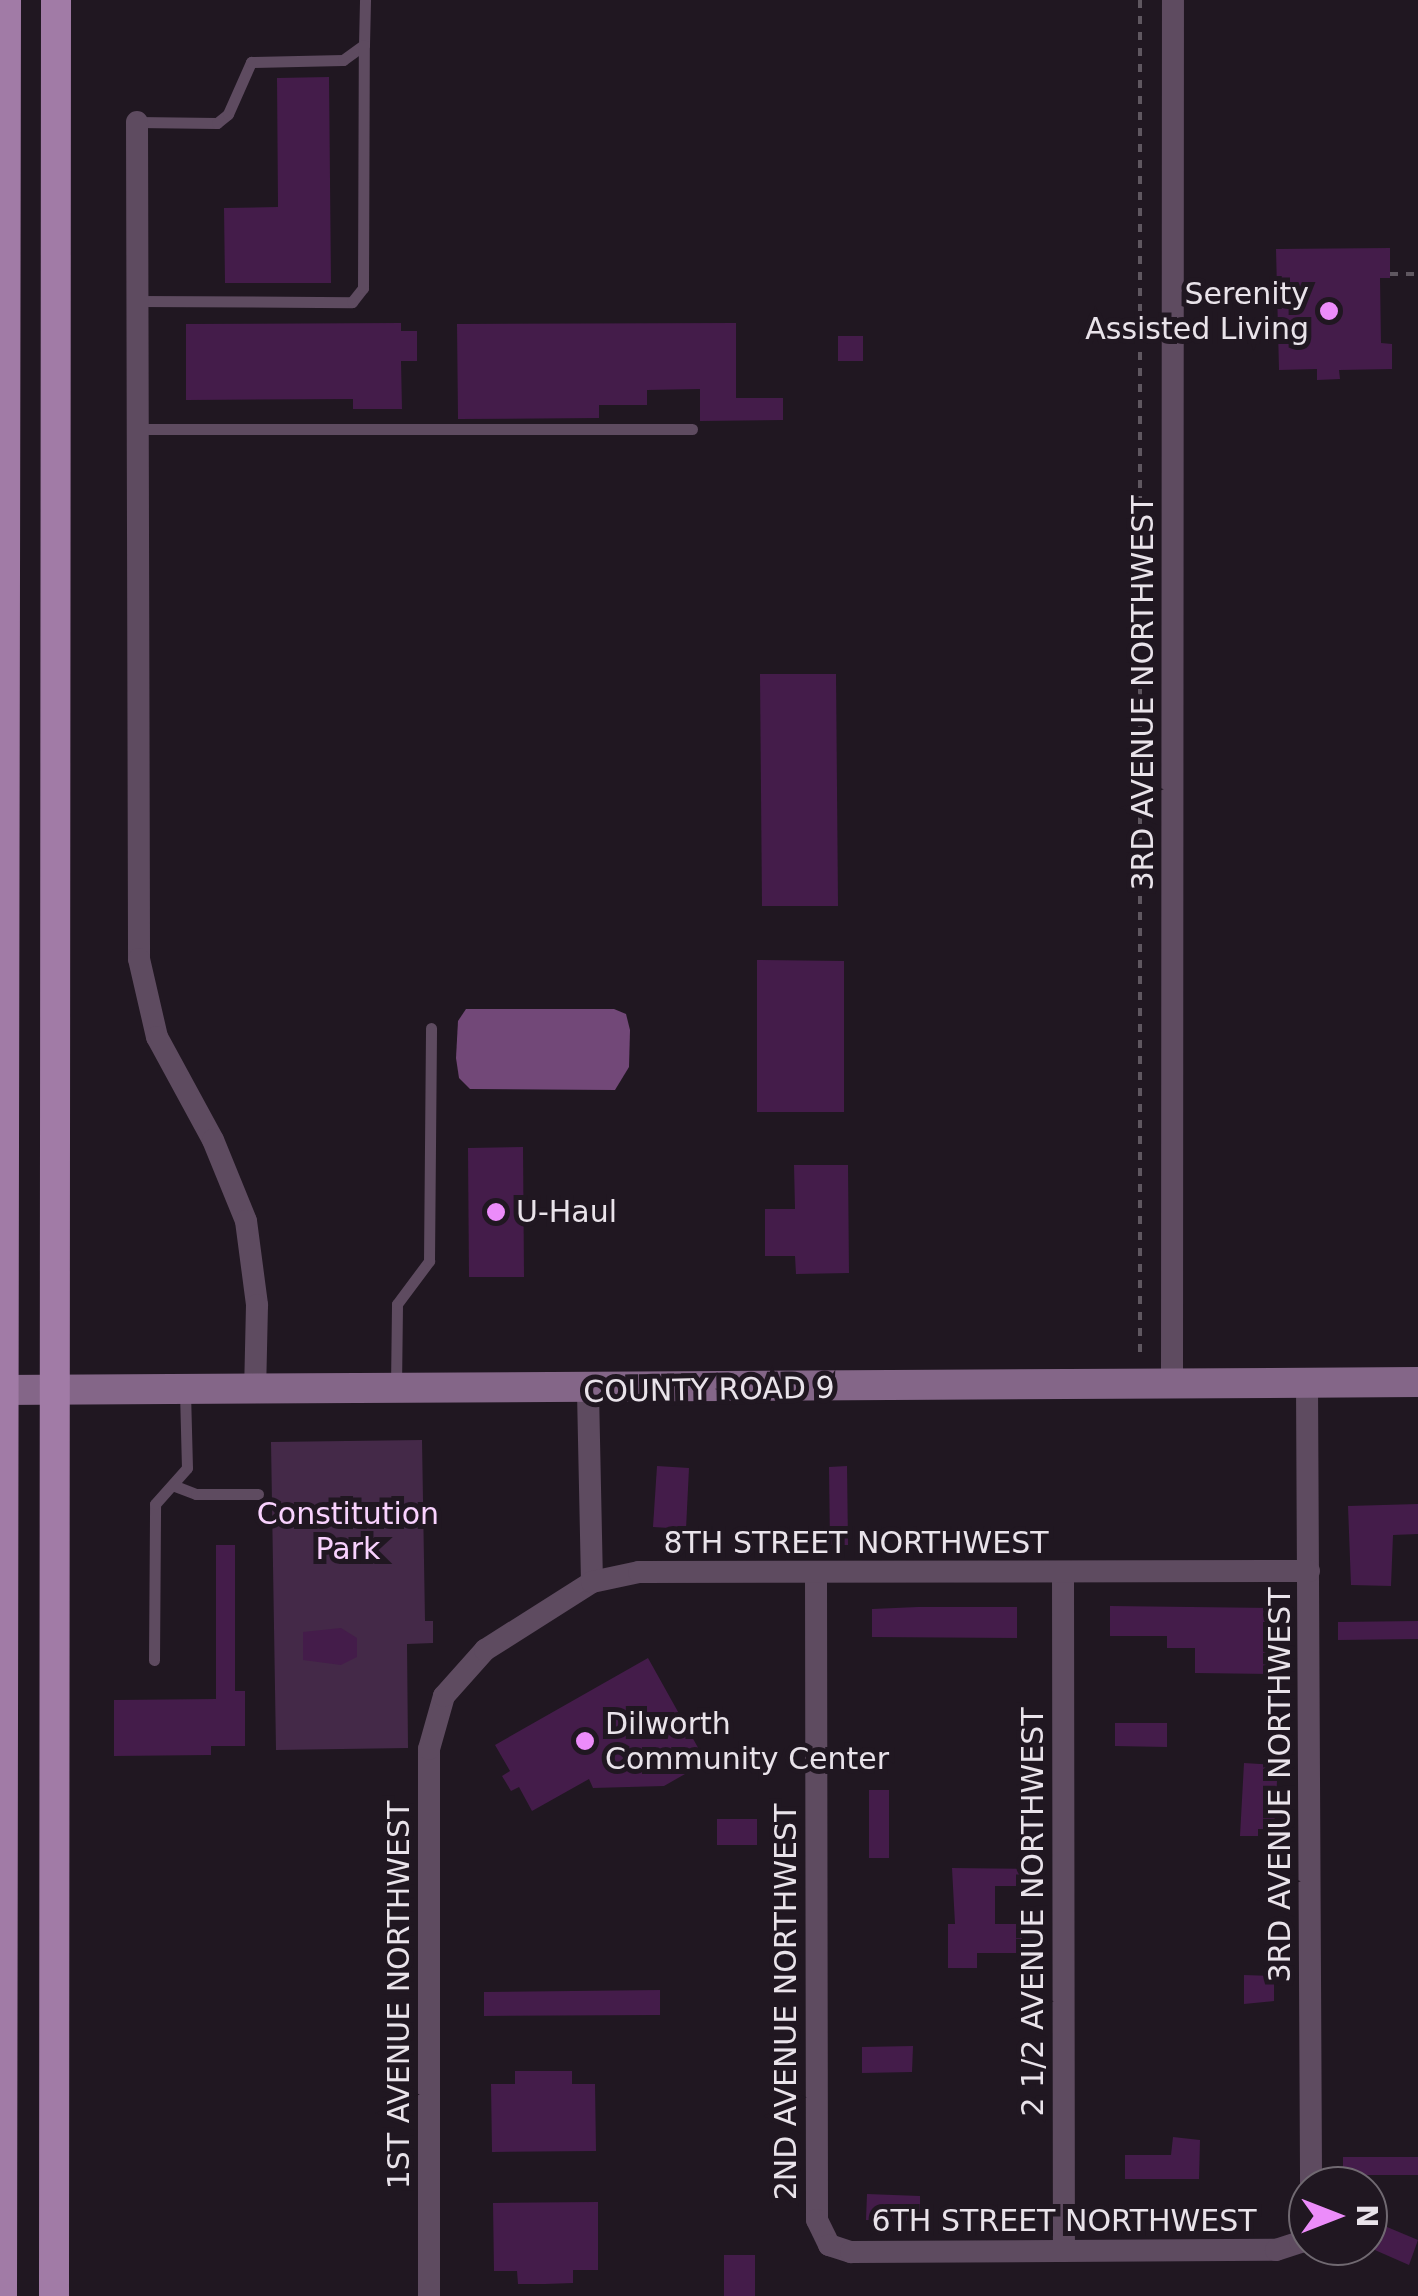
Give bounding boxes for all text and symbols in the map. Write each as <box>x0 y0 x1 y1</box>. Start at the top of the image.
place label: Serenity Assisted Living <box>1085 276 1309 346</box>
marker: Serenity Assisted Living <box>1318 300 1340 322</box>
street label: 3RD AVENUE NORTHWEST <box>1125 495 1161 891</box>
place label: U-Haul <box>516 1194 617 1230</box>
marker: U-Haul <box>485 1201 507 1223</box>
street label: COUNTY ROAD 9 <box>583 1370 835 1410</box>
park label: Constitution Park <box>257 1496 439 1566</box>
street label: 8TH STREET NORTHWEST <box>663 1525 1049 1561</box>
street label: 3RD AVENUE NORTHWEST <box>1262 1587 1298 1983</box>
place label: Dilworth Community Center <box>605 1706 889 1776</box>
street label: 2 1/2 AVENUE NORTHWEST <box>1015 1708 1051 2116</box>
marker: Dilworth Community Center <box>574 1730 596 1752</box>
street label: 1ST AVENUE NORTHWEST <box>381 1801 417 2189</box>
street label: 2ND AVENUE NORTHWEST <box>768 1804 804 2200</box>
north arrow <box>1288 2166 1388 2266</box>
street label: 6TH STREET NORTHWEST <box>871 2203 1257 2239</box>
text: N <box>1350 2204 1383 2228</box>

